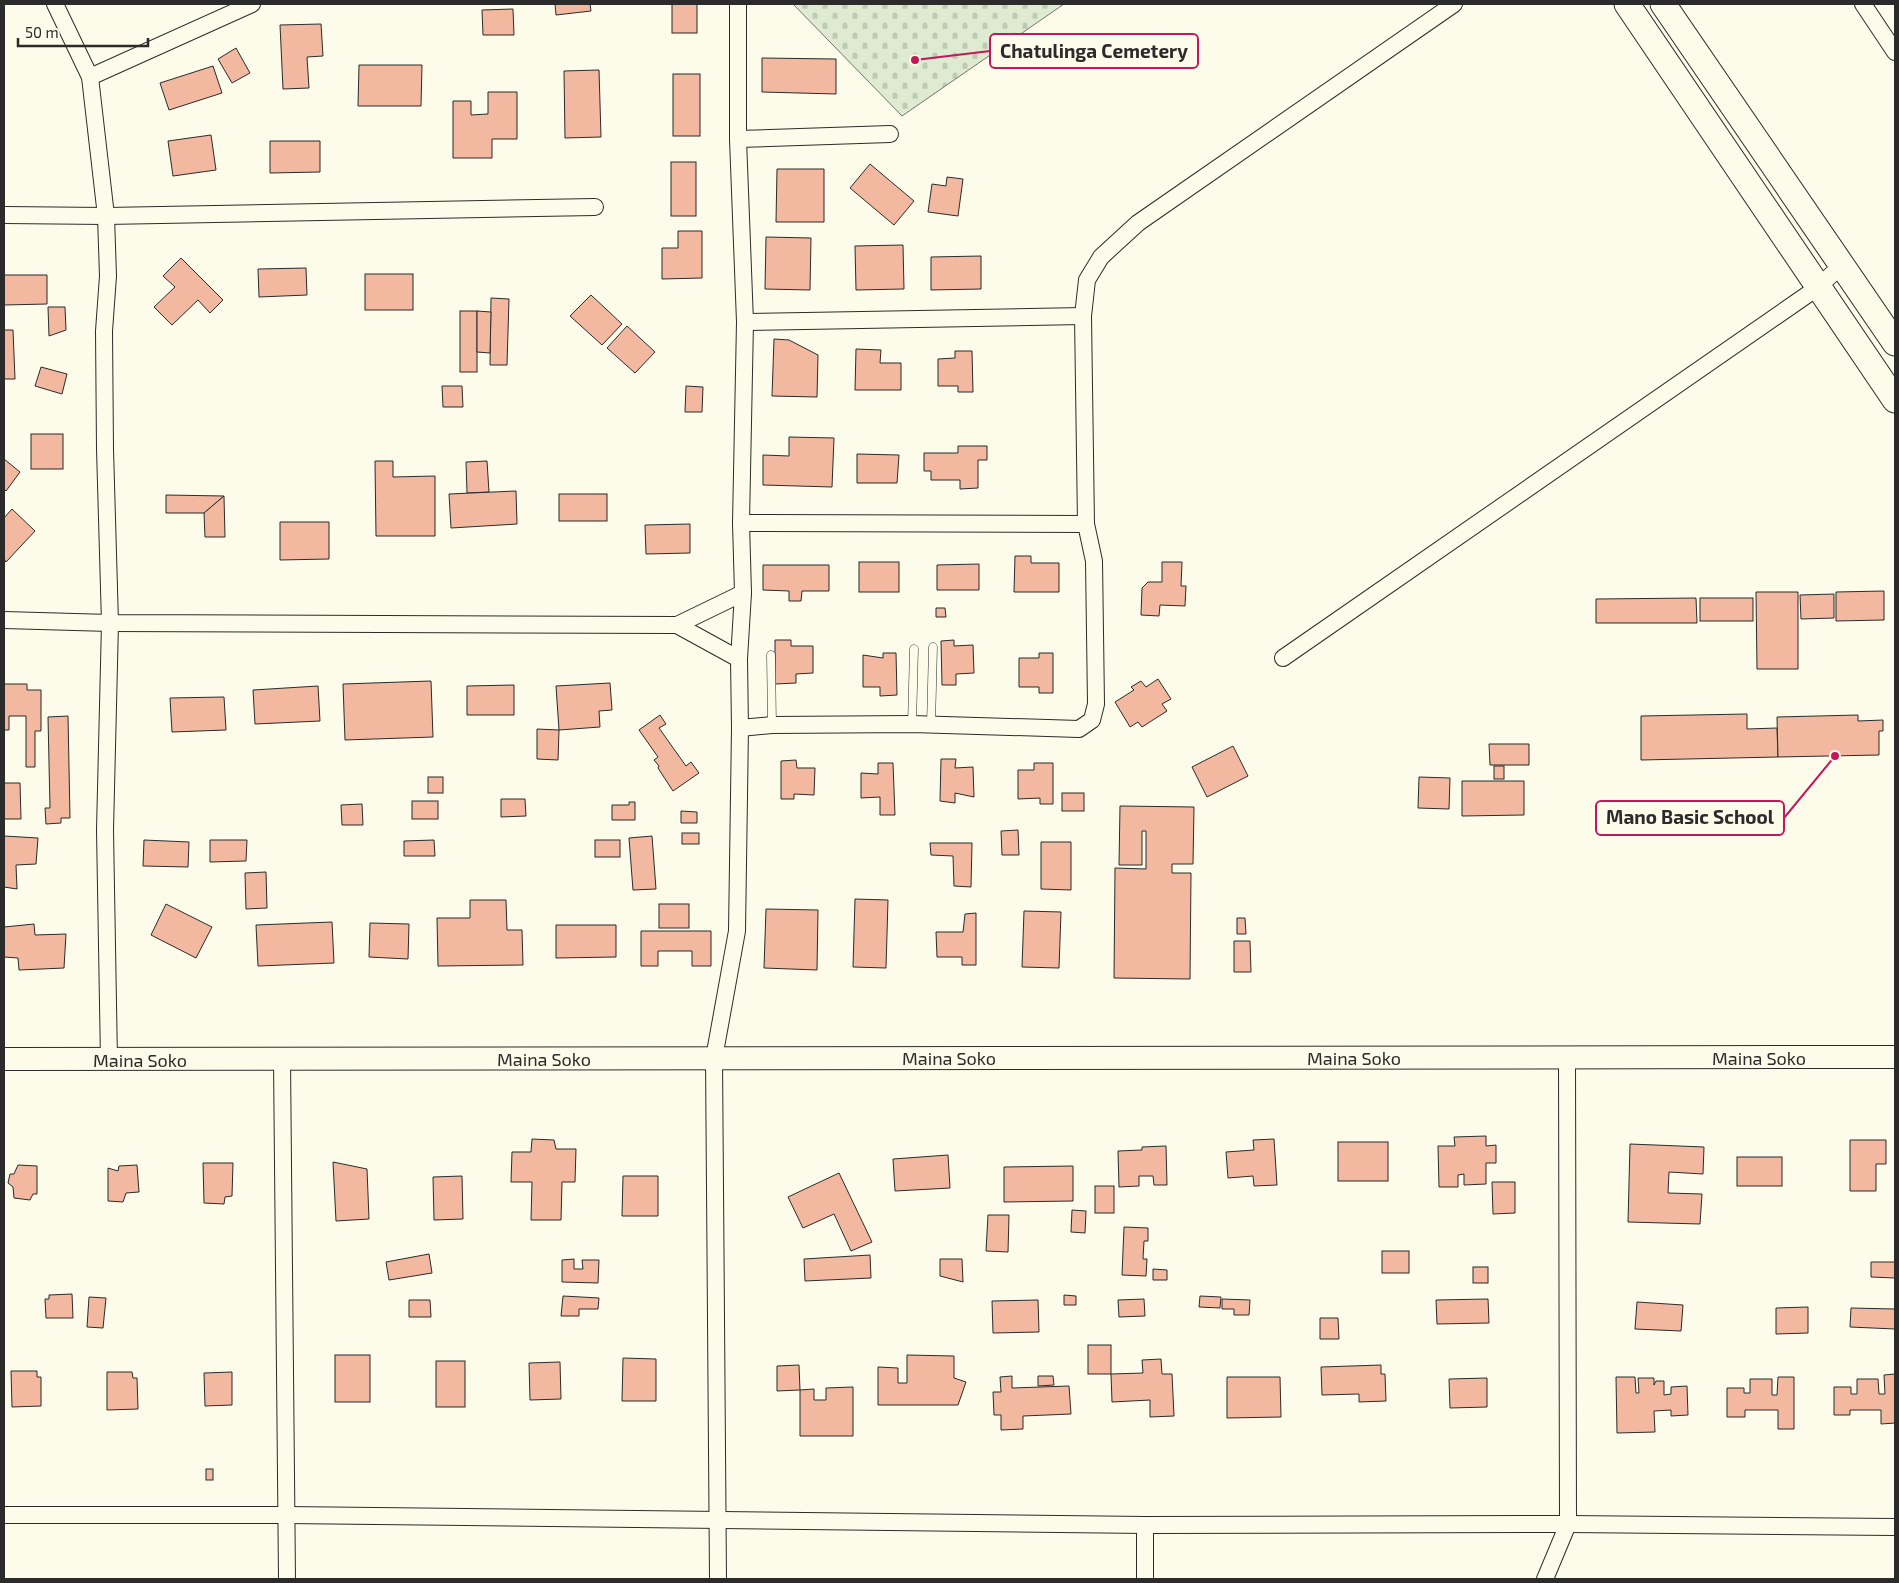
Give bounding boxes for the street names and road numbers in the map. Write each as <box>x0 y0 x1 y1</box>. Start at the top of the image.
street label: Maina Soko <box>902 1047 996 1069</box>
street label: Maina Soko <box>1307 1047 1401 1069</box>
street label: Maina Soko <box>1712 1047 1806 1069</box>
street label: Maina Soko <box>497 1048 591 1070</box>
street label: Maina Soko <box>93 1049 187 1071</box>

